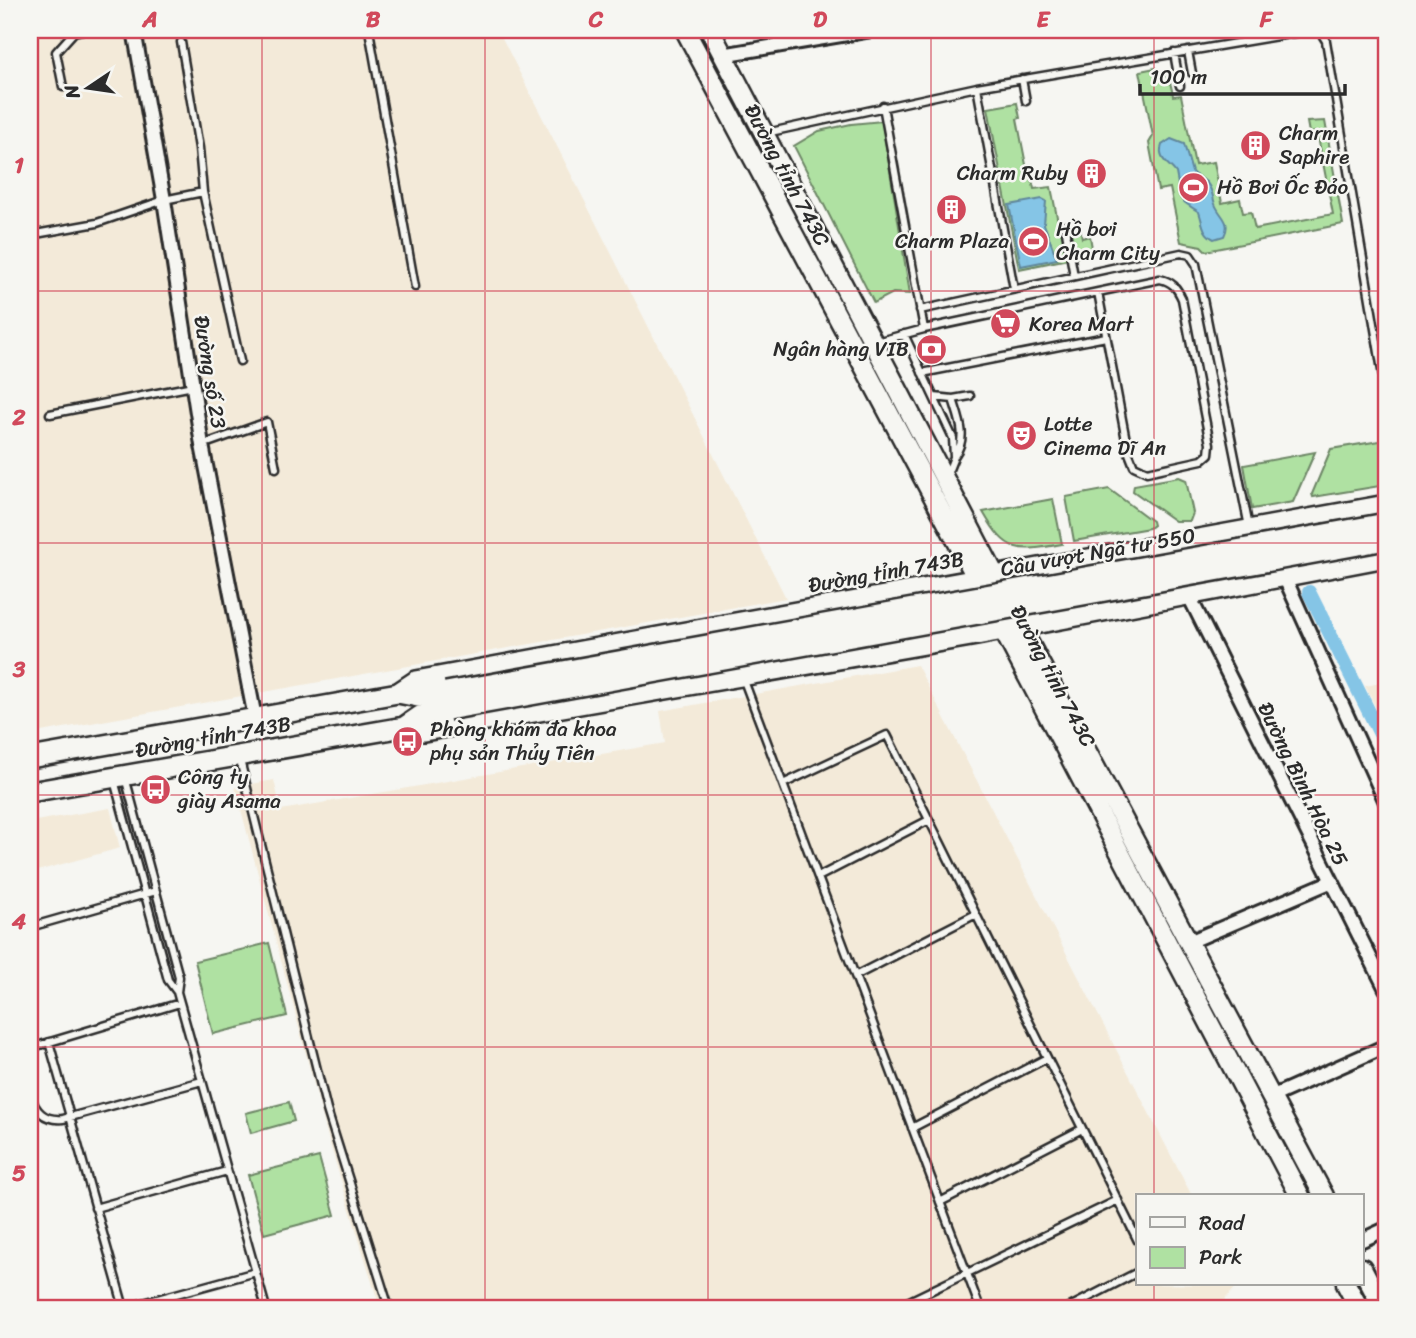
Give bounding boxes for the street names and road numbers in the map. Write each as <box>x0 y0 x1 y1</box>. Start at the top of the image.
street label: Đường tỉnh 743C <box>733 97 841 253</box>
street label: Đường số 23 <box>182 313 238 432</box>
street label: Cầu vượt Ngã tư 550 <box>998 516 1198 588</box>
street label: Đường tỉnh 743B <box>805 540 967 604</box>
street label: Đường tỉnh 743C <box>999 598 1107 754</box>
street label: Đường Bình Hòa 25 <box>1247 695 1359 873</box>
street label: Đường tỉnh 743B <box>132 705 294 769</box>

